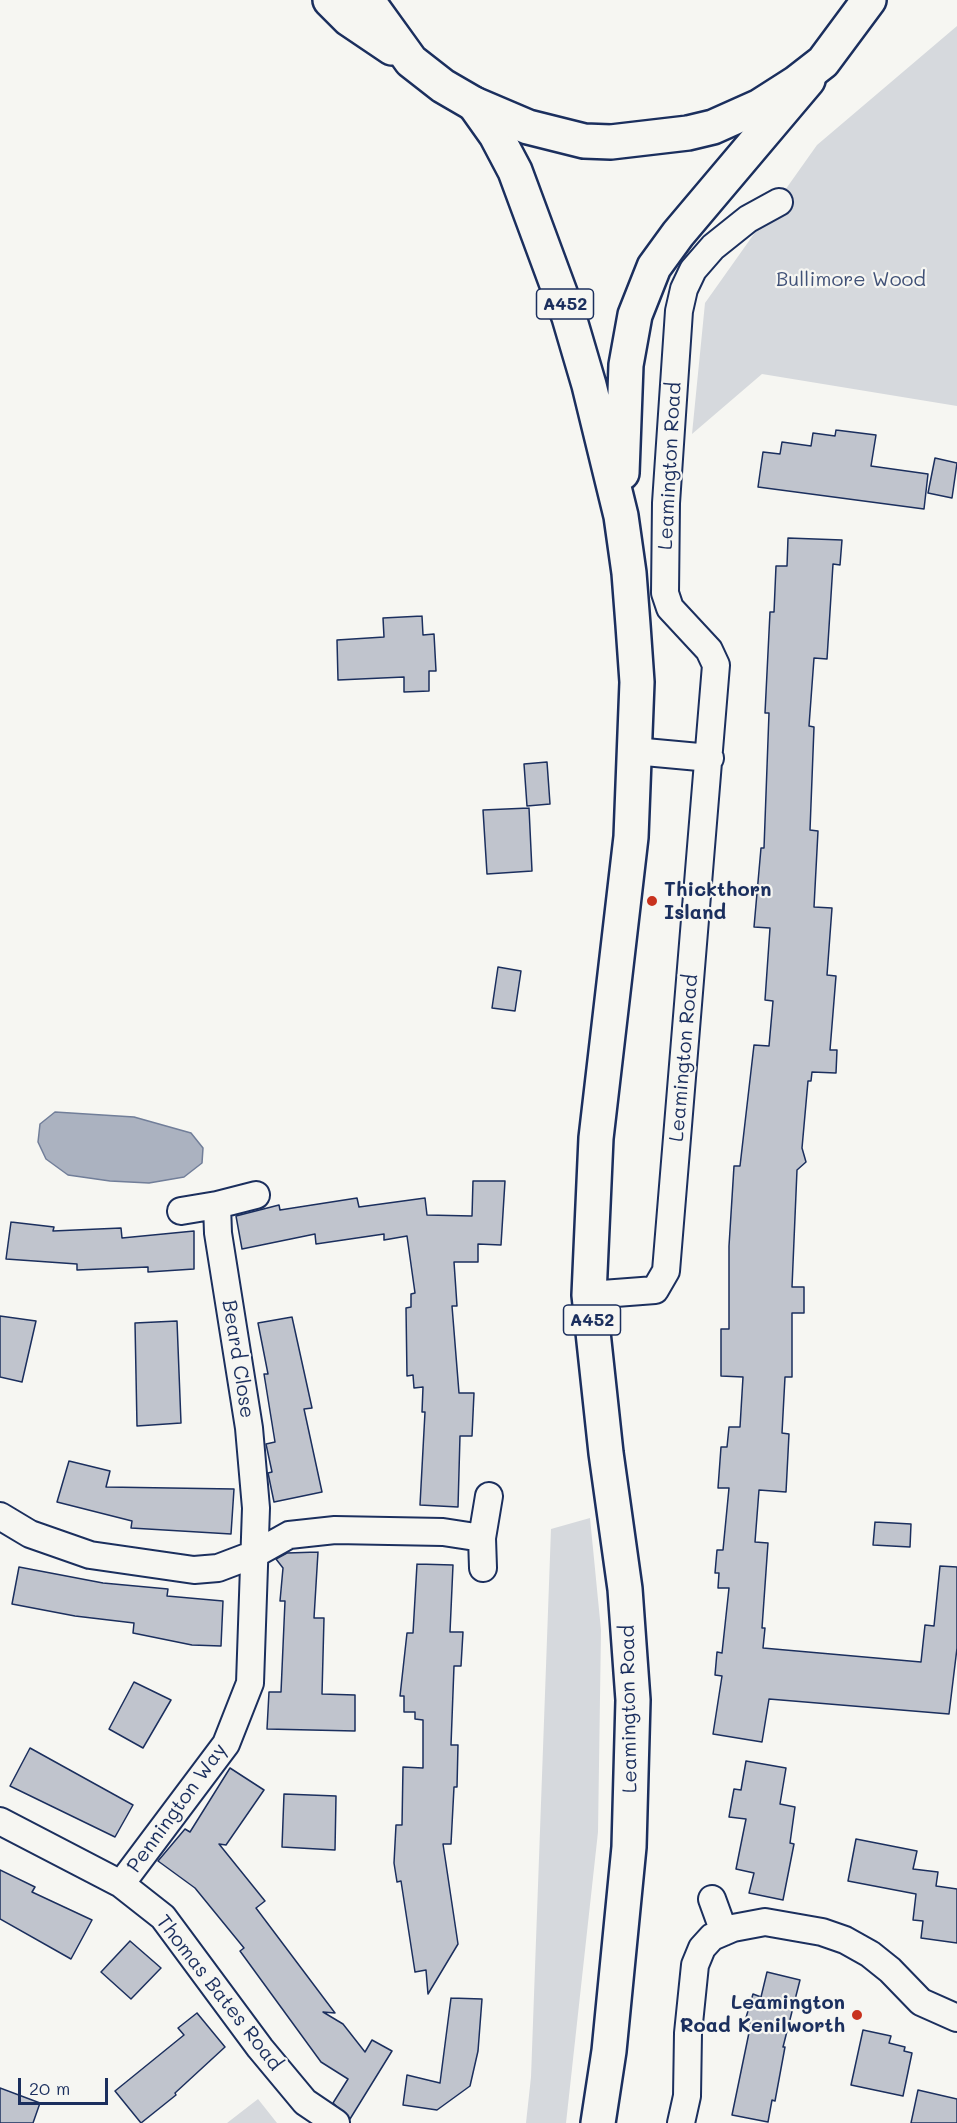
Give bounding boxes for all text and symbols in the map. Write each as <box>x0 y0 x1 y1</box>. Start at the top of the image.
park label: Bullimore Wood <box>776 268 926 292</box>
road number: A452 <box>536 289 594 319</box>
street label: Leamington Road <box>654 381 686 551</box>
place label: Thickthorn Island <box>664 878 771 925</box>
marker: Thickthorn Island <box>645 894 659 908</box>
street label: Leamington Road <box>665 973 703 1143</box>
street label: Beard Close <box>217 1298 259 1420</box>
road number: A452 <box>564 1305 620 1335</box>
street label: Leamington Road <box>616 1625 642 1793</box>
street label: Pennington Way <box>122 1739 232 1877</box>
street label: Thomas Bates Road <box>151 1910 287 2076</box>
place label: Leamington Road Kenilworth <box>680 1991 845 2038</box>
marker: Leamington Road Kenilworth <box>850 2008 864 2022</box>
scale bar <box>21 2066 111 2104</box>
text: 20 m <box>29 2076 70 2100</box>

